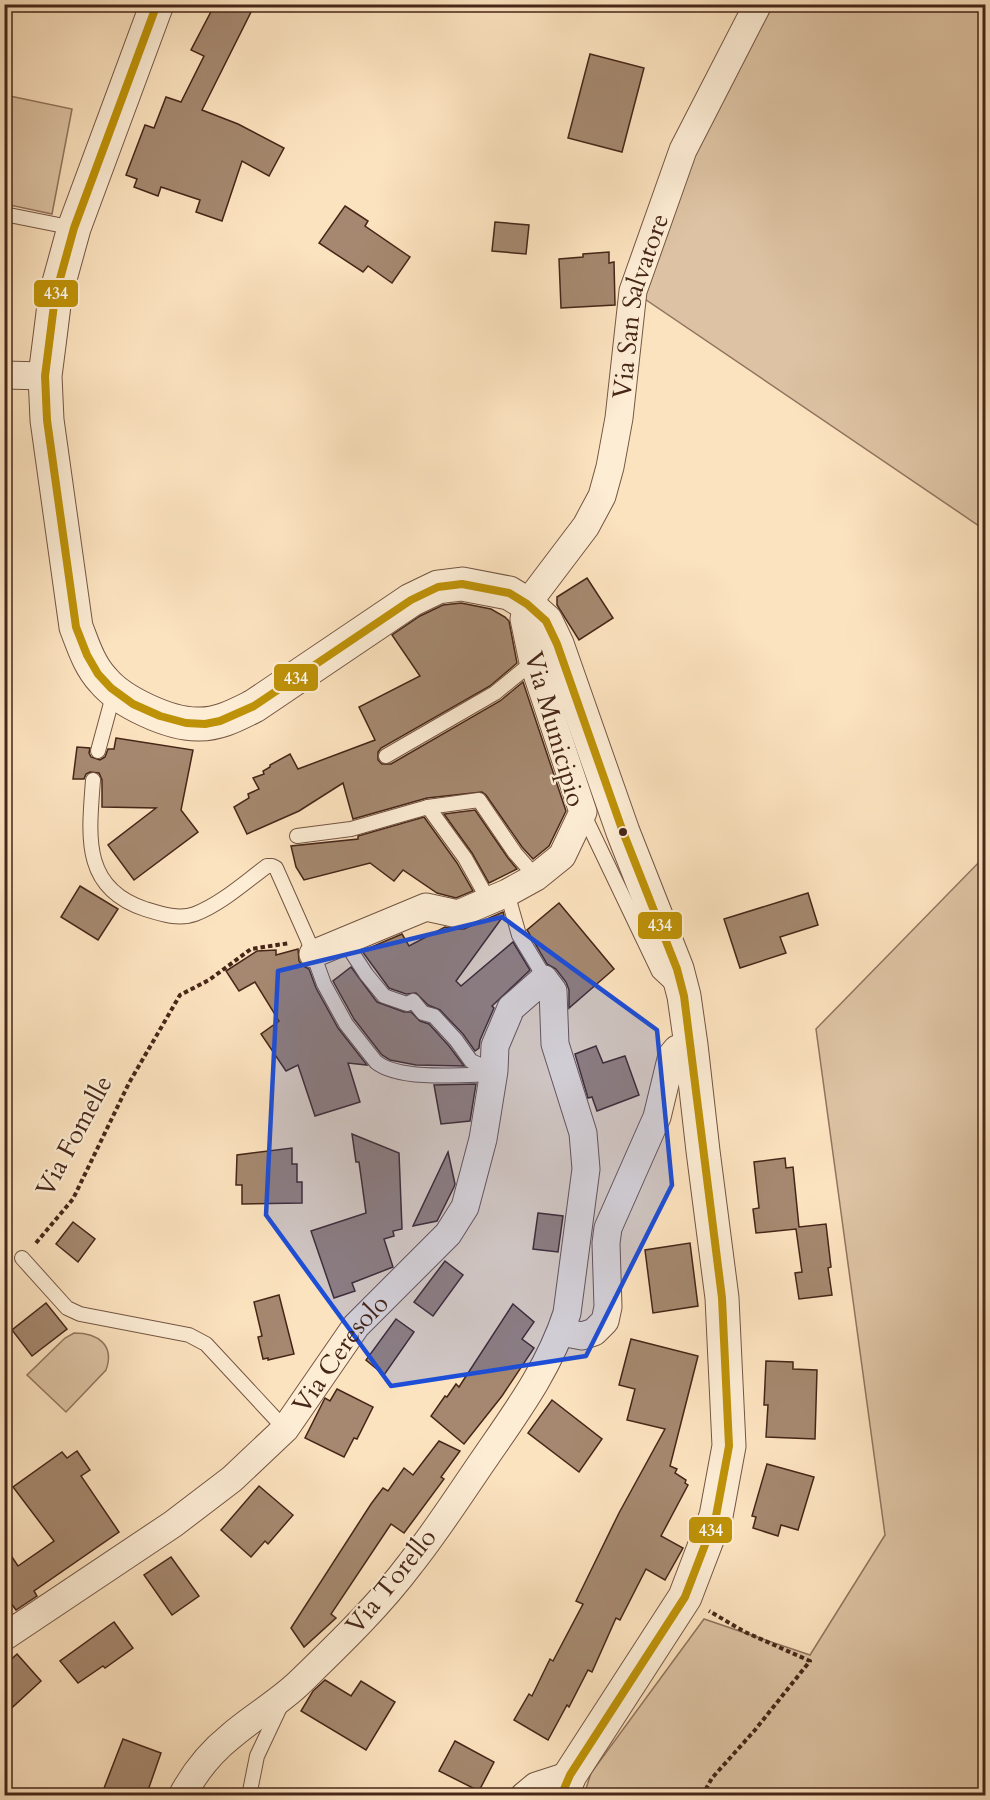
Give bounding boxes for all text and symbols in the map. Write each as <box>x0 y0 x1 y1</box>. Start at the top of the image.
street label: Via San Salvatore <box>604 209 677 401</box>
line badge: 434 <box>33 279 79 308</box>
text: 434 <box>44 283 68 305</box>
street label: Via Municipio <box>516 647 594 811</box>
line badge: 434 <box>273 663 319 692</box>
text: 434 <box>284 668 308 690</box>
unlabelled marker <box>617 826 629 838</box>
line badge: 434 <box>637 911 683 940</box>
text: 434 <box>648 915 672 937</box>
street label: Via Fomelle <box>27 1069 121 1203</box>
street label: Via Ceresolo <box>284 1286 396 1420</box>
line badge: 434 <box>688 1516 733 1544</box>
text: 434 <box>699 1520 723 1542</box>
street label: Via Torello <box>338 1521 444 1641</box>

